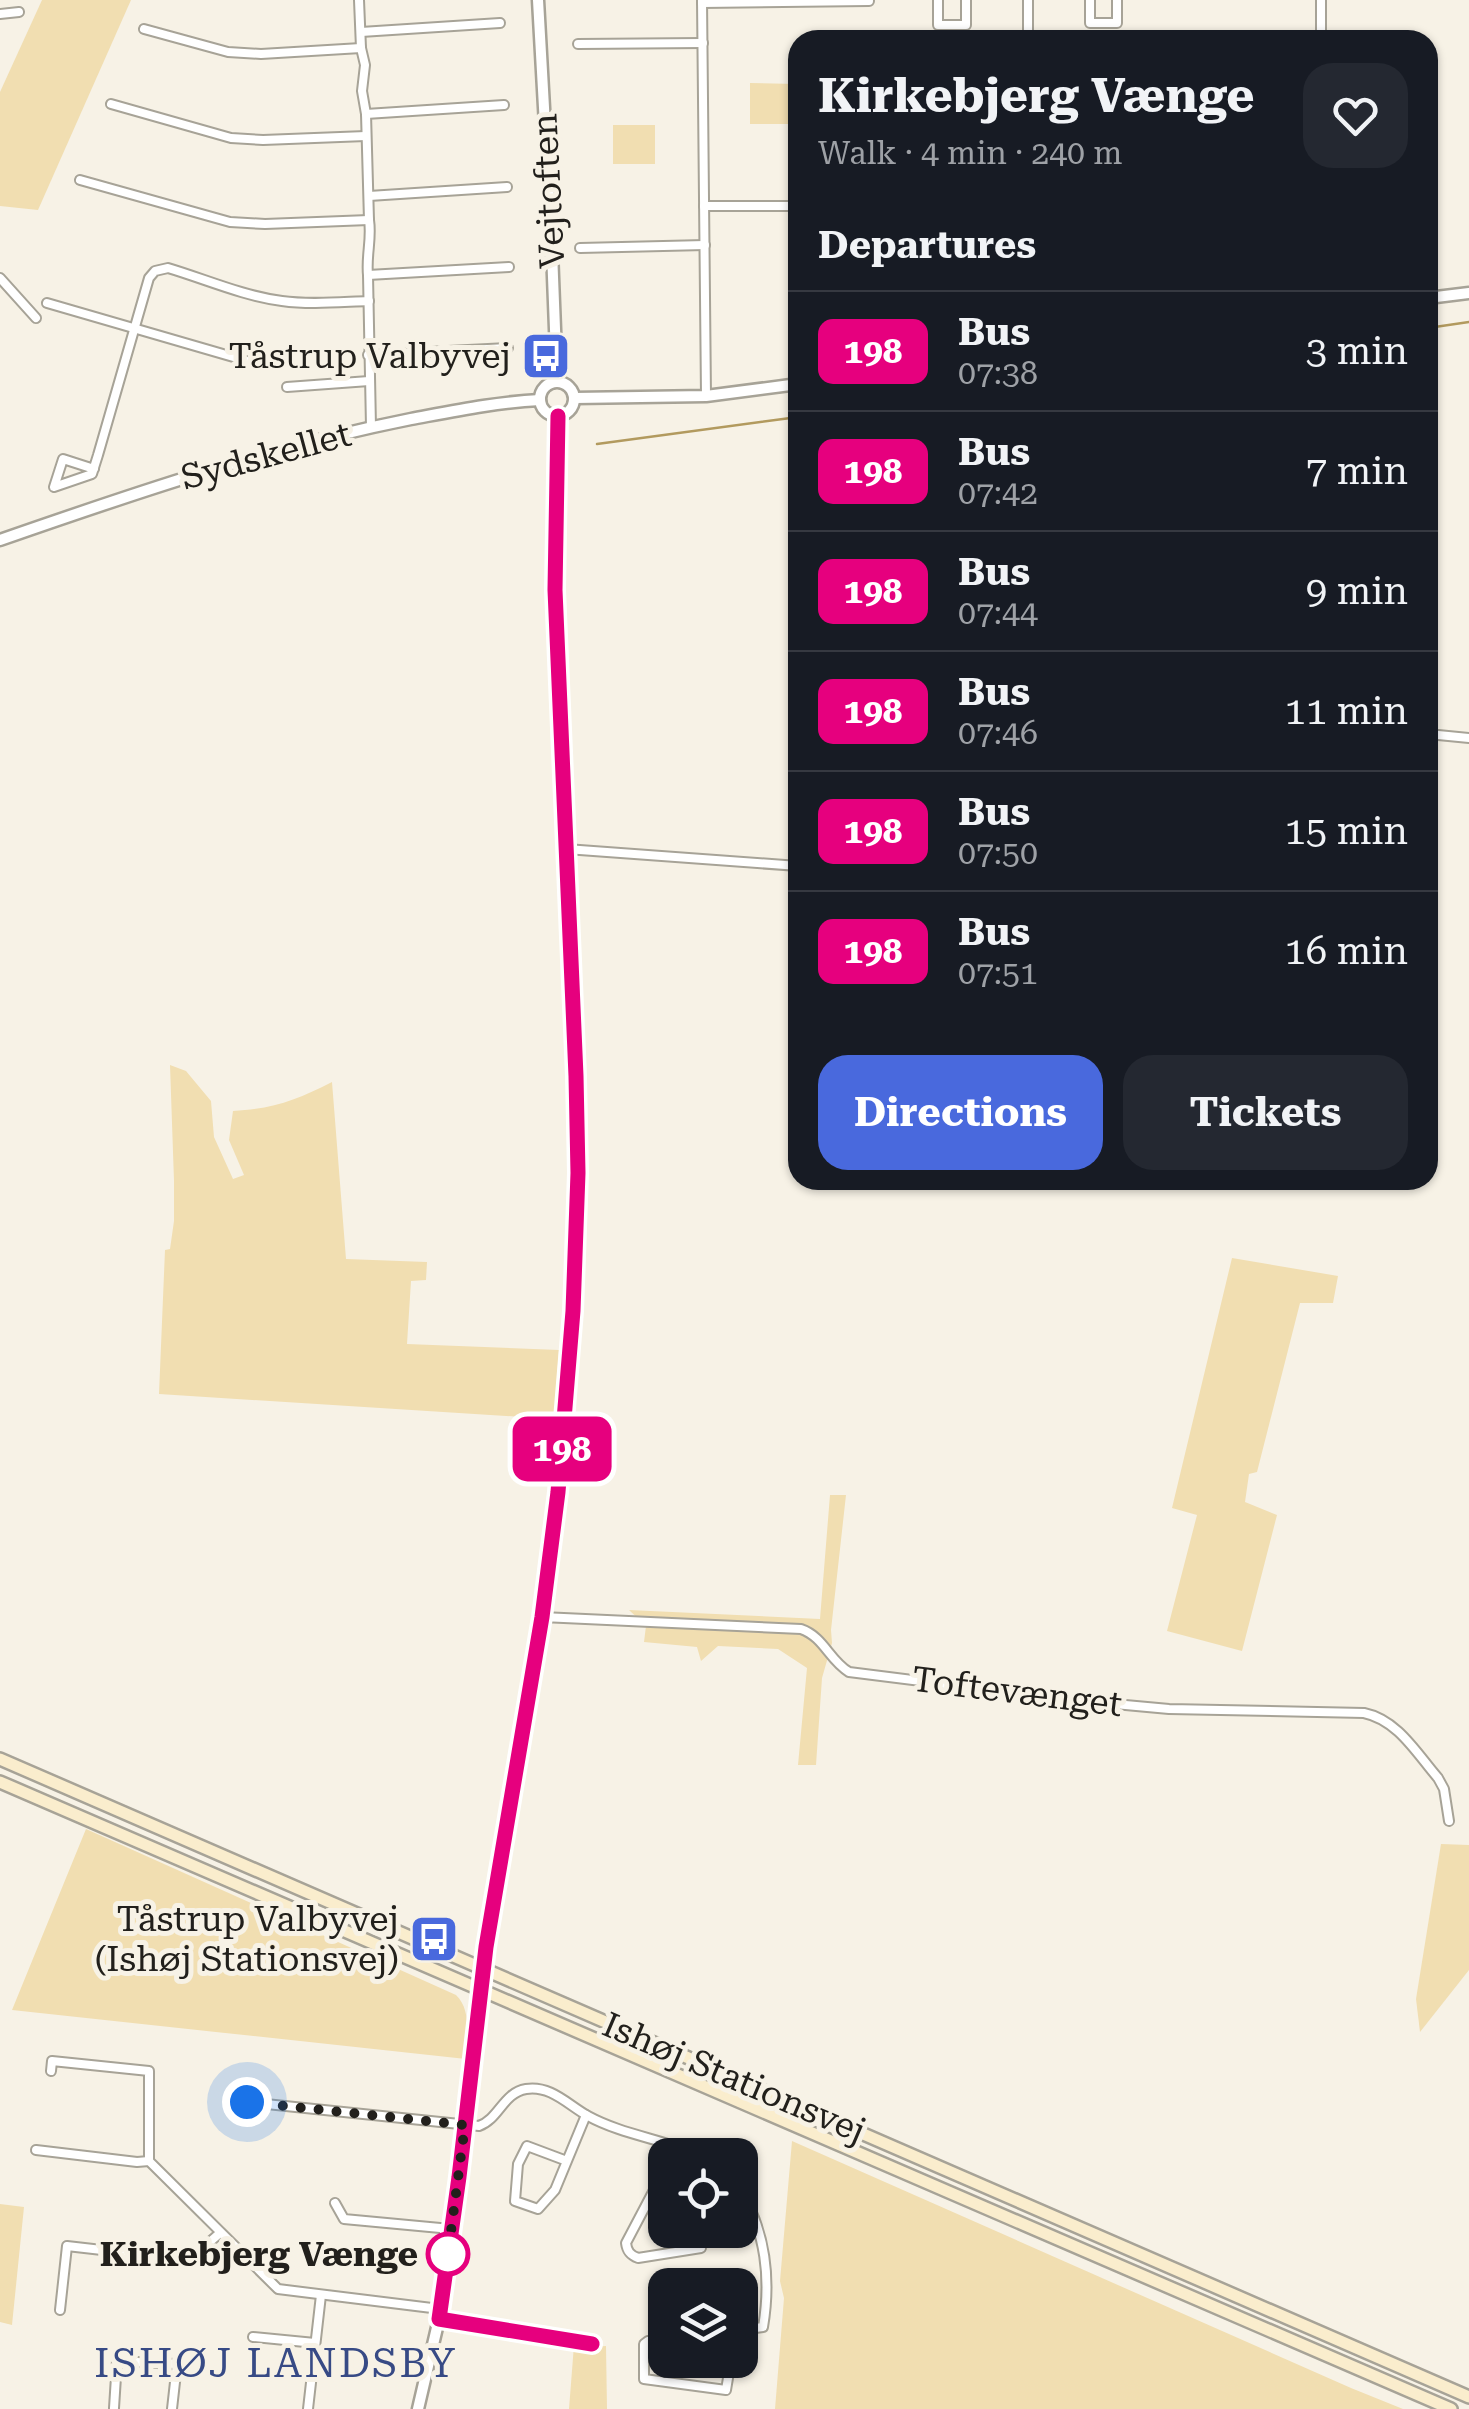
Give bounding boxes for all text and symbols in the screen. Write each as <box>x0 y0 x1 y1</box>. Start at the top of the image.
button: heart <box>1303 63 1408 168</box>
text: Kirkebjerg Vænge <box>818 68 1255 124</box>
street label: Vejtoften <box>524 113 574 269</box>
text: Walk · 4 min · 240 m <box>818 134 1122 172</box>
text: Departures <box>818 223 1036 267</box>
text: Bus <box>958 310 1030 354</box>
text: 3 min <box>1306 329 1408 373</box>
bus stop icon: Tåstrup Valbyvej <box>520 330 572 382</box>
text: 198 <box>844 331 902 372</box>
place label: Tåstrup Valbyvej <box>229 336 511 377</box>
text: 07:38 <box>958 354 1038 392</box>
street label: Sydskellet <box>176 414 356 498</box>
text: Bus <box>958 430 1030 474</box>
text: 7 min <box>1306 449 1408 493</box>
text: 198 <box>844 451 902 492</box>
text: 07:42 <box>958 474 1038 512</box>
text: Bus <box>958 550 1030 594</box>
text: 9 min <box>1306 569 1408 613</box>
text: 198 <box>844 571 902 612</box>
text: 07:44 <box>958 594 1038 632</box>
text: Bus <box>958 670 1030 714</box>
text: 11 min <box>1285 689 1408 733</box>
text: 198 <box>844 691 902 732</box>
text: 07:46 <box>958 714 1038 752</box>
text: Bus <box>958 790 1030 834</box>
text: 15 min <box>1285 809 1408 853</box>
text: 198 <box>844 811 902 852</box>
text: 07:50 <box>958 834 1038 872</box>
text: Bus <box>958 910 1030 954</box>
text: 16 min <box>1285 929 1408 973</box>
text: 198 <box>844 931 902 972</box>
text: 07:51 <box>958 954 1038 992</box>
button: Directions <box>818 1055 1103 1170</box>
button: Tickets <box>1123 1055 1408 1170</box>
line badge: 198 <box>504 1416 620 1482</box>
text: 198 <box>533 1429 591 1470</box>
street label: Toftevænget <box>910 1659 1124 1725</box>
place label: Tåstrup Valbyvej (Ishøj Stationsvej) <box>95 1899 399 1980</box>
bus stop icon: Tåstrup Valbyvej (Ishøj Stationsvej) <box>408 1913 460 1965</box>
street label: Ishøj Stationsvej <box>597 2004 871 2152</box>
your location <box>222 2077 272 2127</box>
map controls <box>648 2138 758 2378</box>
button: locate <box>648 2138 758 2248</box>
marker: Kirkebjerg Vænge <box>427 2233 469 2275</box>
place label: Kirkebjerg Vænge <box>100 2234 418 2275</box>
button: layers <box>648 2268 758 2378</box>
district label: ISHØJ LANDSBY <box>94 2340 458 2387</box>

